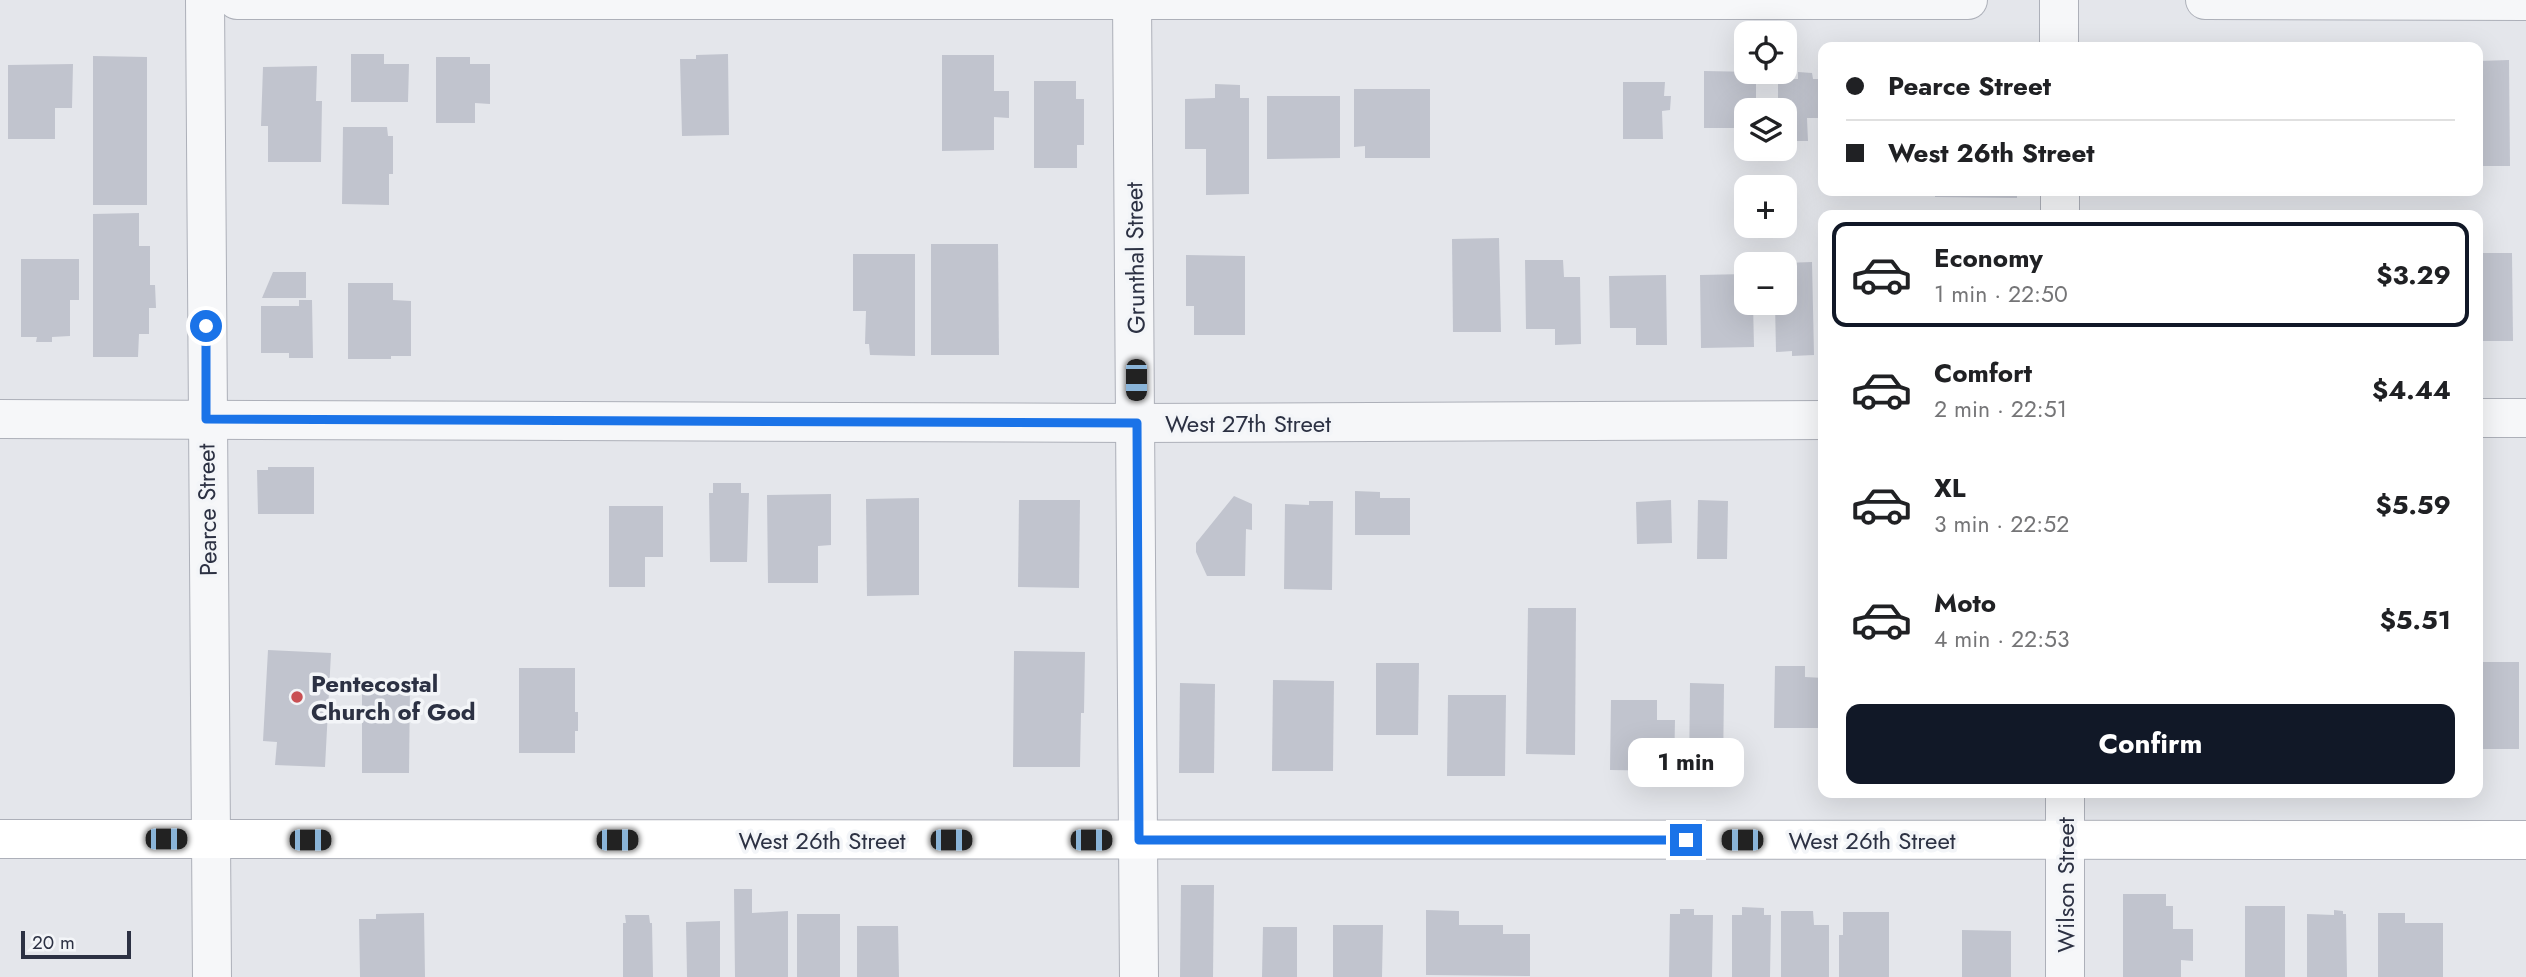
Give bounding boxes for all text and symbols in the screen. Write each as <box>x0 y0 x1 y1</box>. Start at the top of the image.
map controls <box>1734 21 1797 315</box>
button: locate <box>1734 21 1797 84</box>
text: Pearce Street <box>1888 67 2051 105</box>
button: layers <box>1734 98 1797 161</box>
text: West 26th Street <box>1888 134 2095 172</box>
button: + <box>1734 175 1797 238</box>
street label: Grunthal Street <box>1116 182 1154 334</box>
text: Economy <box>1934 239 2043 277</box>
icon: car <box>1850 243 1913 306</box>
button: − <box>1734 252 1797 315</box>
text: $3.29 <box>2376 256 2451 294</box>
text: 1 min · 22:50 <box>1934 277 2068 311</box>
route start <box>190 310 222 342</box>
text: Comfort <box>1934 354 2032 392</box>
icon: car <box>1850 358 1913 421</box>
car <box>1126 359 1147 401</box>
text: $4.44 <box>2372 371 2451 409</box>
text: 2 min · 22:51 <box>1934 392 2067 426</box>
street label: West 27th Street <box>1165 406 1331 441</box>
street label: Pearce Street <box>188 443 226 577</box>
text: XL <box>1934 469 1966 507</box>
icon: car <box>1850 473 1913 536</box>
text: $5.59 <box>2376 486 2451 524</box>
text: 3 min · 22:52 <box>1934 507 2069 541</box>
text: Moto <box>1934 584 1996 622</box>
icon: car <box>1850 588 1913 651</box>
text: $5.51 <box>2380 601 2451 639</box>
text: 4 min · 22:53 <box>1934 622 2070 656</box>
place label: Pentecostal Church of God <box>311 666 476 729</box>
marker: Pentecostal Church of God <box>289 689 305 705</box>
button: Confirm <box>1846 704 2455 784</box>
callout: 1 min <box>1628 738 1744 788</box>
text: 1 min <box>1657 745 1715 779</box>
street label: Wilson Street <box>2048 817 2083 953</box>
street label: West 26th Street <box>738 823 906 858</box>
street label: West 26th Street <box>1788 823 1956 858</box>
route end <box>1670 824 1702 856</box>
car <box>146 829 188 850</box>
car <box>290 830 332 851</box>
car <box>597 830 639 851</box>
car <box>931 830 973 851</box>
car <box>1071 830 1113 851</box>
car <box>1722 830 1764 851</box>
scale bar <box>21 928 131 960</box>
text: 20 m <box>32 929 75 956</box>

